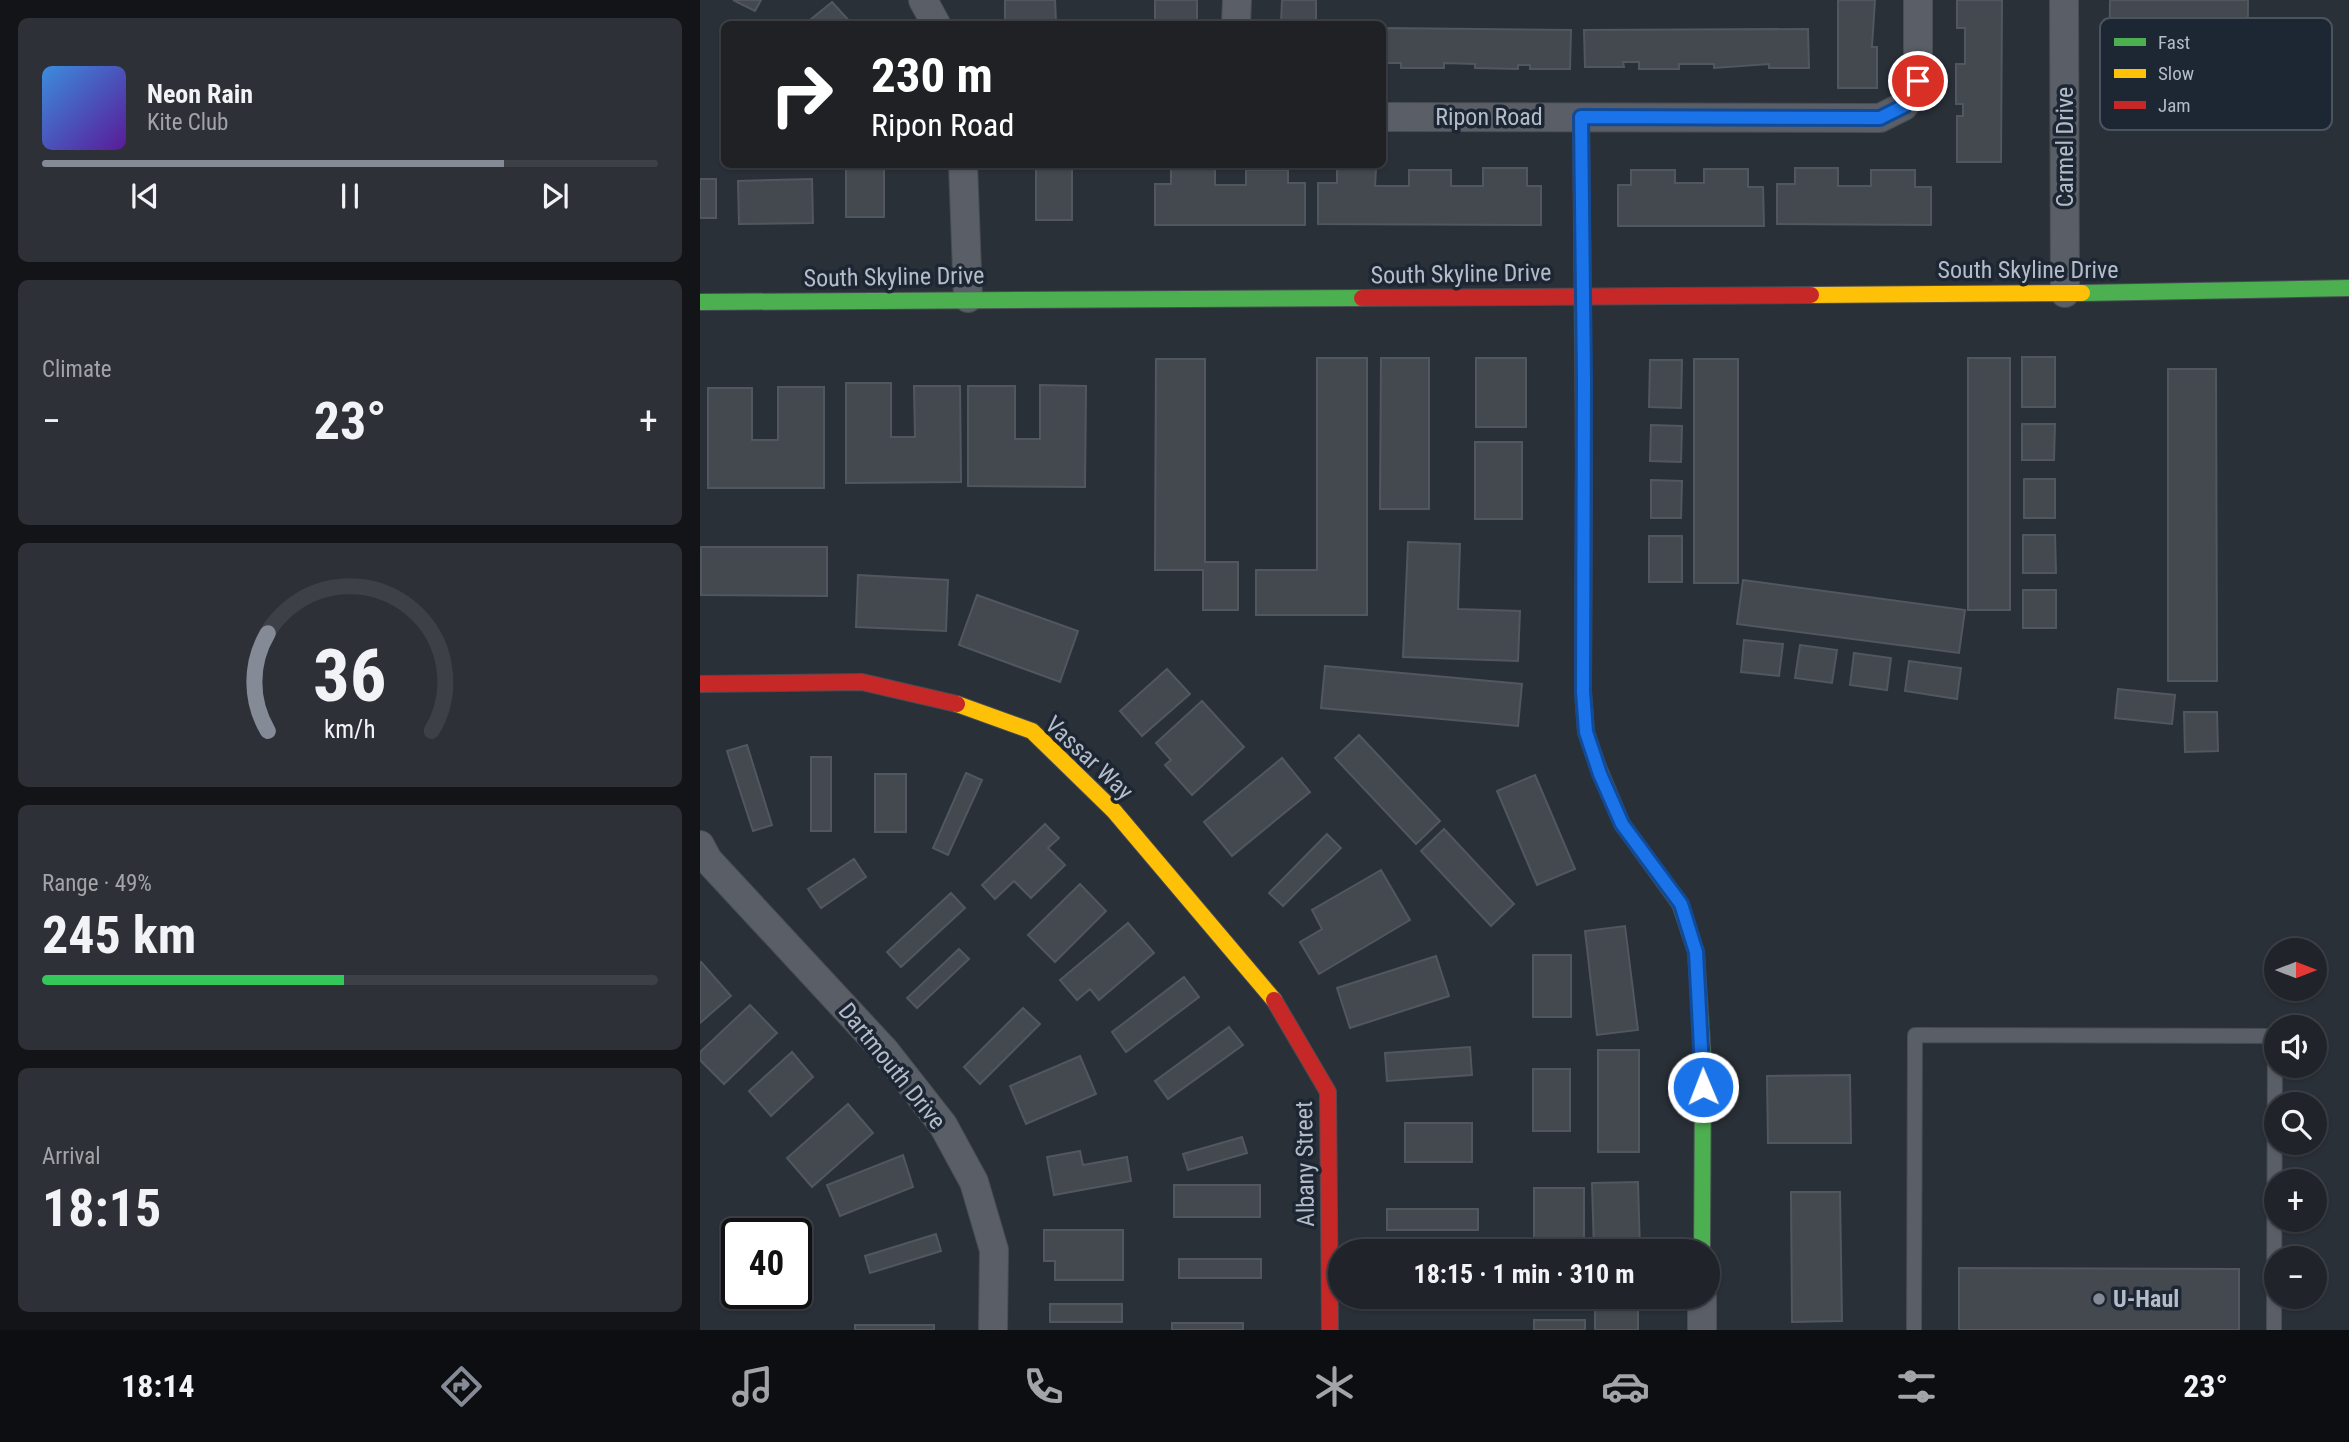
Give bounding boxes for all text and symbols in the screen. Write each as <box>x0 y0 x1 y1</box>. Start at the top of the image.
legend <box>2100 18 2332 130</box>
text: Fast <box>2158 31 2190 54</box>
text: 230 m <box>871 47 993 104</box>
icon: right <box>756 49 847 140</box>
pin <box>1888 51 1948 111</box>
icon: arrive <box>1899 62 1937 100</box>
text: Slow <box>2158 62 2194 85</box>
text: Neon Rain <box>147 79 253 109</box>
street label: Carmel Drive <box>2051 87 2079 207</box>
text: Jam <box>2158 94 2191 117</box>
street label: Ripon Road <box>1435 103 1543 131</box>
text: Ripon Road <box>871 106 1014 144</box>
text: Kite Club <box>147 109 228 136</box>
icon: previous <box>126 177 164 215</box>
icon: pause <box>331 177 369 215</box>
icon: next <box>536 177 574 215</box>
street label: South Skyline Drive <box>1938 256 2118 284</box>
street label: South Skyline Drive <box>1370 258 1552 290</box>
street label: South Skyline Drive <box>803 261 985 293</box>
text: Climate <box>42 356 112 383</box>
text: 23° <box>314 391 386 452</box>
text: − <box>42 399 61 443</box>
text: + <box>639 399 658 443</box>
text: 36 <box>313 633 387 719</box>
street label: Vassar Way <box>1039 710 1139 806</box>
text: km/h <box>324 715 376 744</box>
text: Range · 49% <box>42 870 152 897</box>
text: 245 km <box>42 905 196 966</box>
north arrow <box>2264 938 2328 1001</box>
map controls <box>2264 938 2327 1309</box>
street label: Dartmouth Drive <box>833 997 951 1135</box>
button: sound <box>2264 1015 2327 1078</box>
position arrow <box>1666 1050 1740 1124</box>
button: search <box>2264 1092 2327 1155</box>
street label: Albany Street <box>1290 1101 1320 1227</box>
text: Arrival <box>42 1143 101 1170</box>
button: + <box>2264 1169 2327 1232</box>
text: 18:15 <box>42 1178 161 1239</box>
speed limit sign: 40 <box>721 1218 812 1309</box>
button: − <box>2264 1246 2327 1309</box>
text: 18:15 · 1 min · 310 m <box>1414 1259 1634 1289</box>
place label: U-Haul <box>2113 1285 2179 1313</box>
marker: U-Haul <box>2091 1291 2107 1307</box>
icon: directions <box>437 1362 486 1411</box>
icon: music <box>728 1362 777 1411</box>
icon: phone <box>1019 1362 1068 1411</box>
icon: climate <box>1310 1362 1359 1411</box>
icon: car <box>1601 1362 1650 1411</box>
icon: filters <box>1892 1362 1941 1411</box>
text: 18:14 <box>121 1367 194 1405</box>
text: 23° <box>2183 1367 2228 1405</box>

